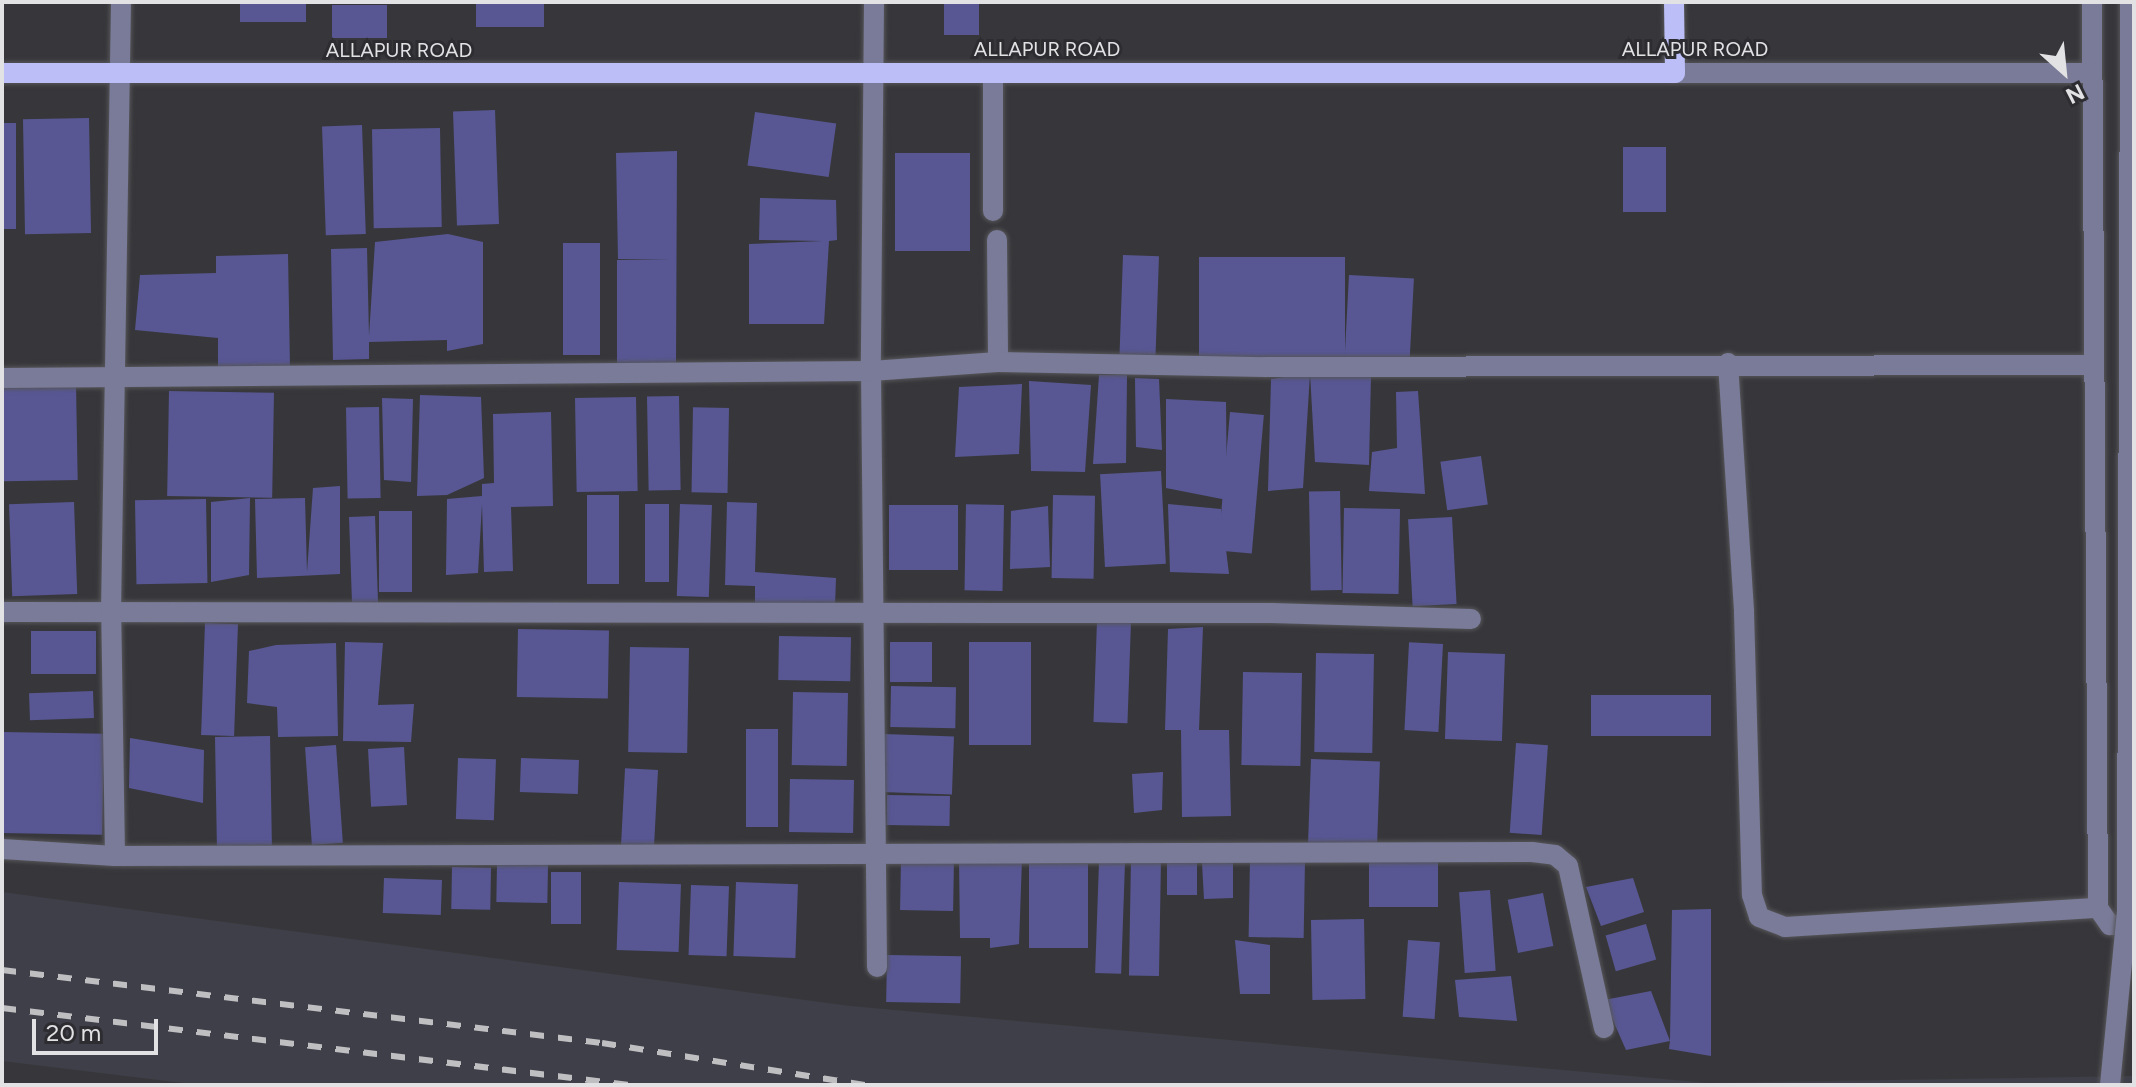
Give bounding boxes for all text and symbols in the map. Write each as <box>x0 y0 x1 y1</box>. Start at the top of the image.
north arrow <box>2024 32 2104 112</box>
street label: ALLAPUR ROAD <box>974 37 1120 61</box>
street label: ALLAPUR ROAD <box>1622 37 1768 61</box>
street label: ALLAPUR ROAD <box>326 38 472 62</box>
text: N <box>2061 78 2089 110</box>
scale bar <box>36 1003 162 1053</box>
text: 20 m <box>46 1018 101 1047</box>

